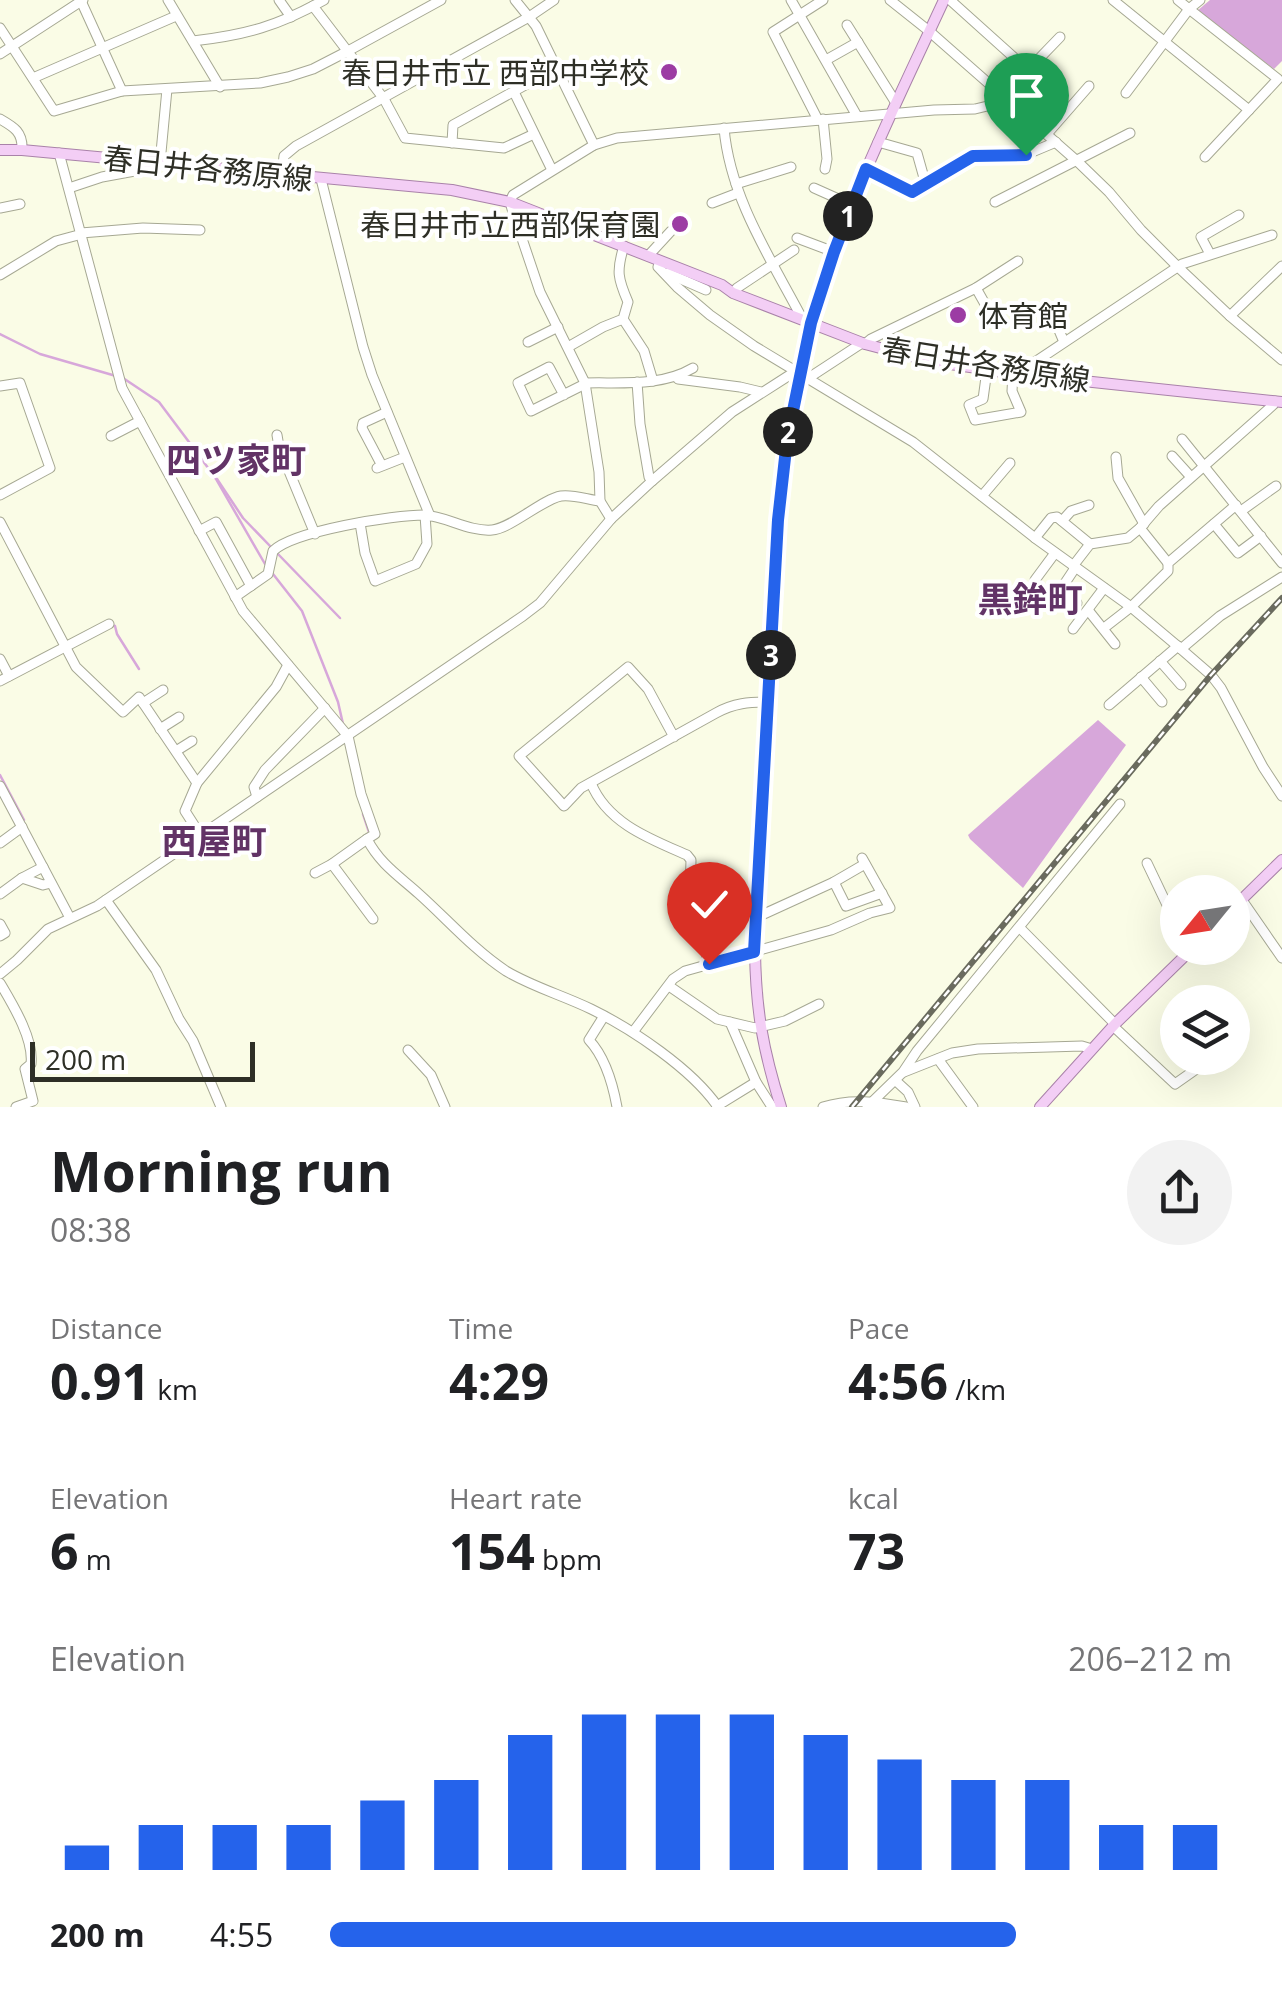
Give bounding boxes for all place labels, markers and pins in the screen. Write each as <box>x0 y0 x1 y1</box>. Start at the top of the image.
place label: 春日井市立 西部中学校 <box>341 52 649 93</box>
pin <box>984 53 1069 156</box>
marker: 春日井市立 西部中学校 <box>658 61 680 83</box>
pin: 1 <box>823 191 873 241</box>
place label: 春日井市立西部保育園 <box>360 204 660 245</box>
marker: 春日井市立西部保育園 <box>669 213 691 235</box>
place label: 体育館 <box>978 295 1068 336</box>
marker: 体育館 <box>947 304 969 326</box>
pin: 2 <box>763 407 813 457</box>
pin: 3 <box>746 630 796 680</box>
pin <box>667 862 752 965</box>

